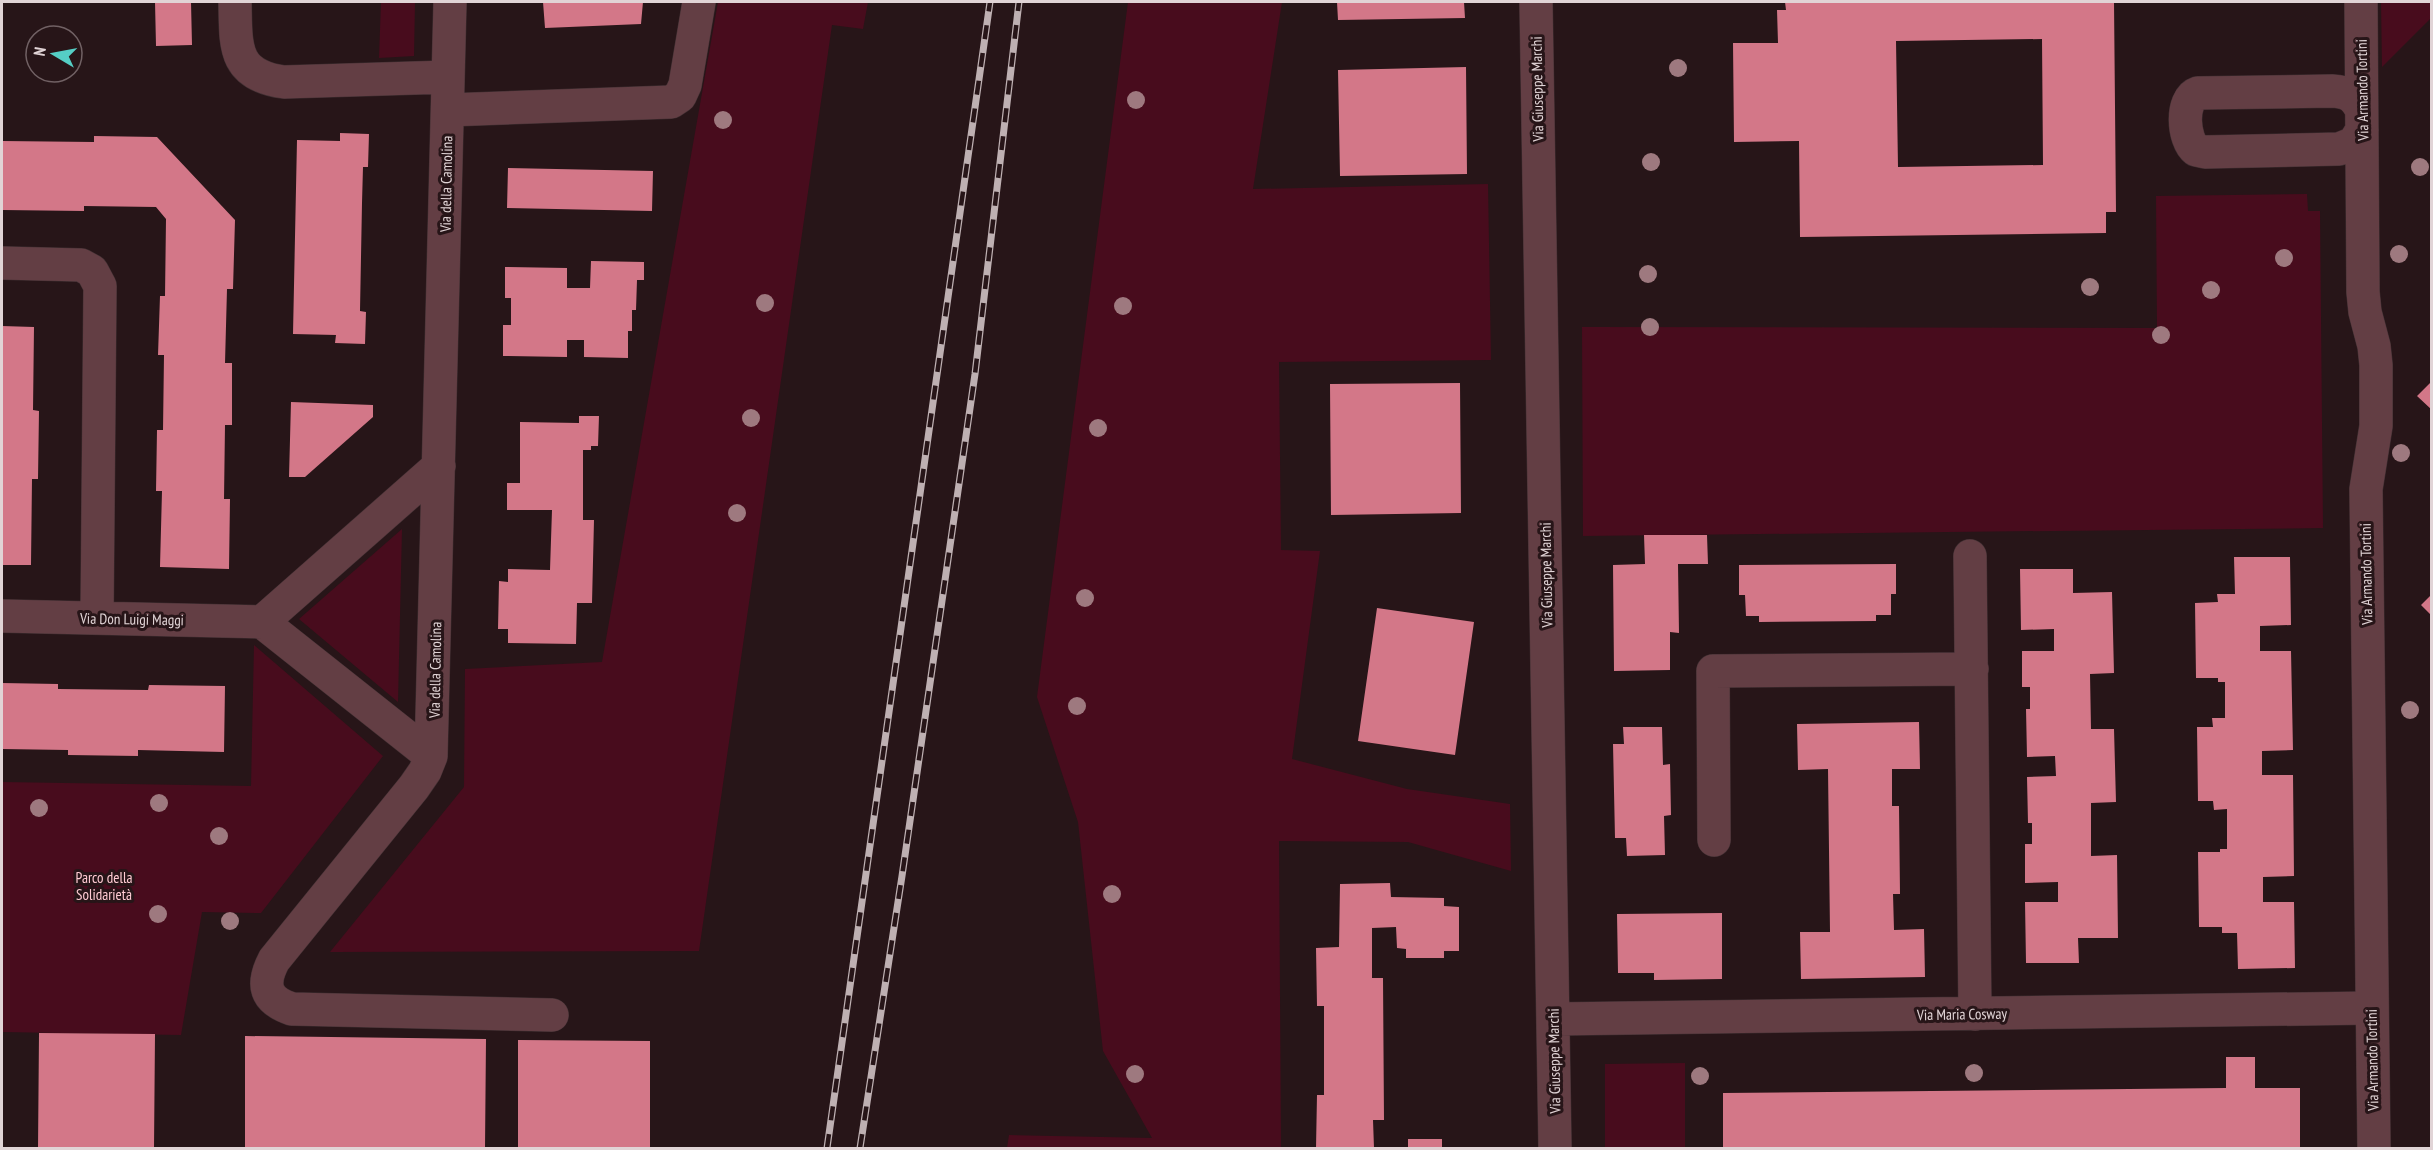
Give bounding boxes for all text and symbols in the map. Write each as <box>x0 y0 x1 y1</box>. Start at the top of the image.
north arrow <box>24 24 84 84</box>
street label: Via Giuseppe Marchi <box>1527 36 1547 143</box>
street label: Via Armando Tortini <box>2352 39 2372 142</box>
text: N <box>29 45 50 57</box>
street label: Via della Camolina <box>436 136 456 233</box>
street label: Via Giuseppe Marchi <box>1536 522 1556 629</box>
street label: Via Armando Tortini <box>2356 523 2376 626</box>
street label: Via Don Luigi Maggi <box>79 609 184 629</box>
street label: Via della Camolina <box>425 622 445 719</box>
park label: Parco della Solidarietà <box>76 868 132 904</box>
street label: Via Maria Cosway <box>1916 1004 2007 1024</box>
street label: Via Giuseppe Marchi <box>1544 1008 1564 1115</box>
street label: Via Armando Tortini <box>2362 1009 2382 1112</box>

